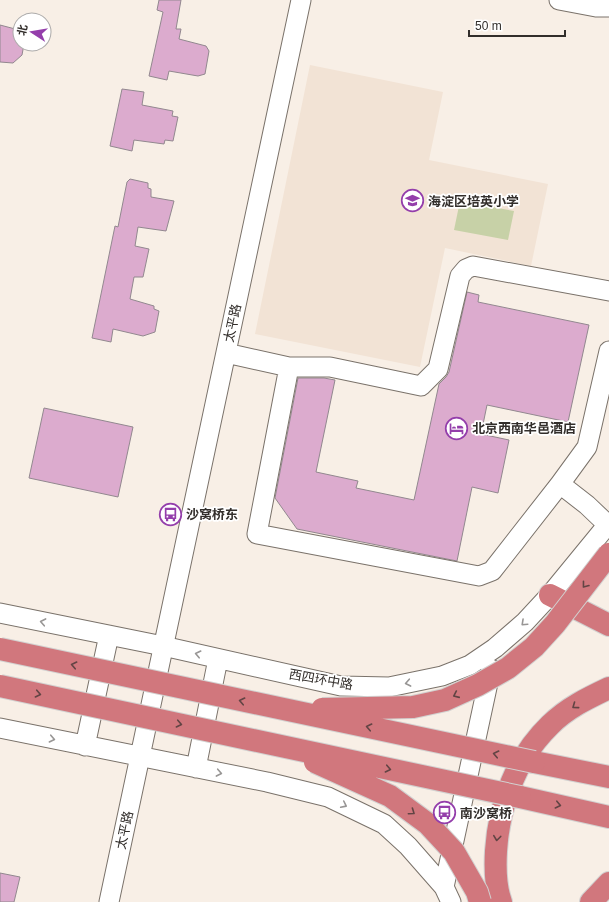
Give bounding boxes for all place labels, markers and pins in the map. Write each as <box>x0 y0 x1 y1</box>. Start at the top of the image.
school or university icon: 海淀区培英小学 <box>400 188 426 214</box>
place label: 海淀区培英小学 <box>428 194 519 209</box>
hotel icon: 北京西南华邑酒店 <box>443 415 469 441</box>
place label: 北京西南华邑酒店 <box>472 421 576 436</box>
bus stop icon: 沙窝桥东 <box>157 501 183 527</box>
place label: 沙窝桥东 <box>186 507 238 522</box>
bus stop icon: 南沙窝桥 <box>431 800 457 826</box>
place label: 南沙窝桥 <box>460 806 512 821</box>

